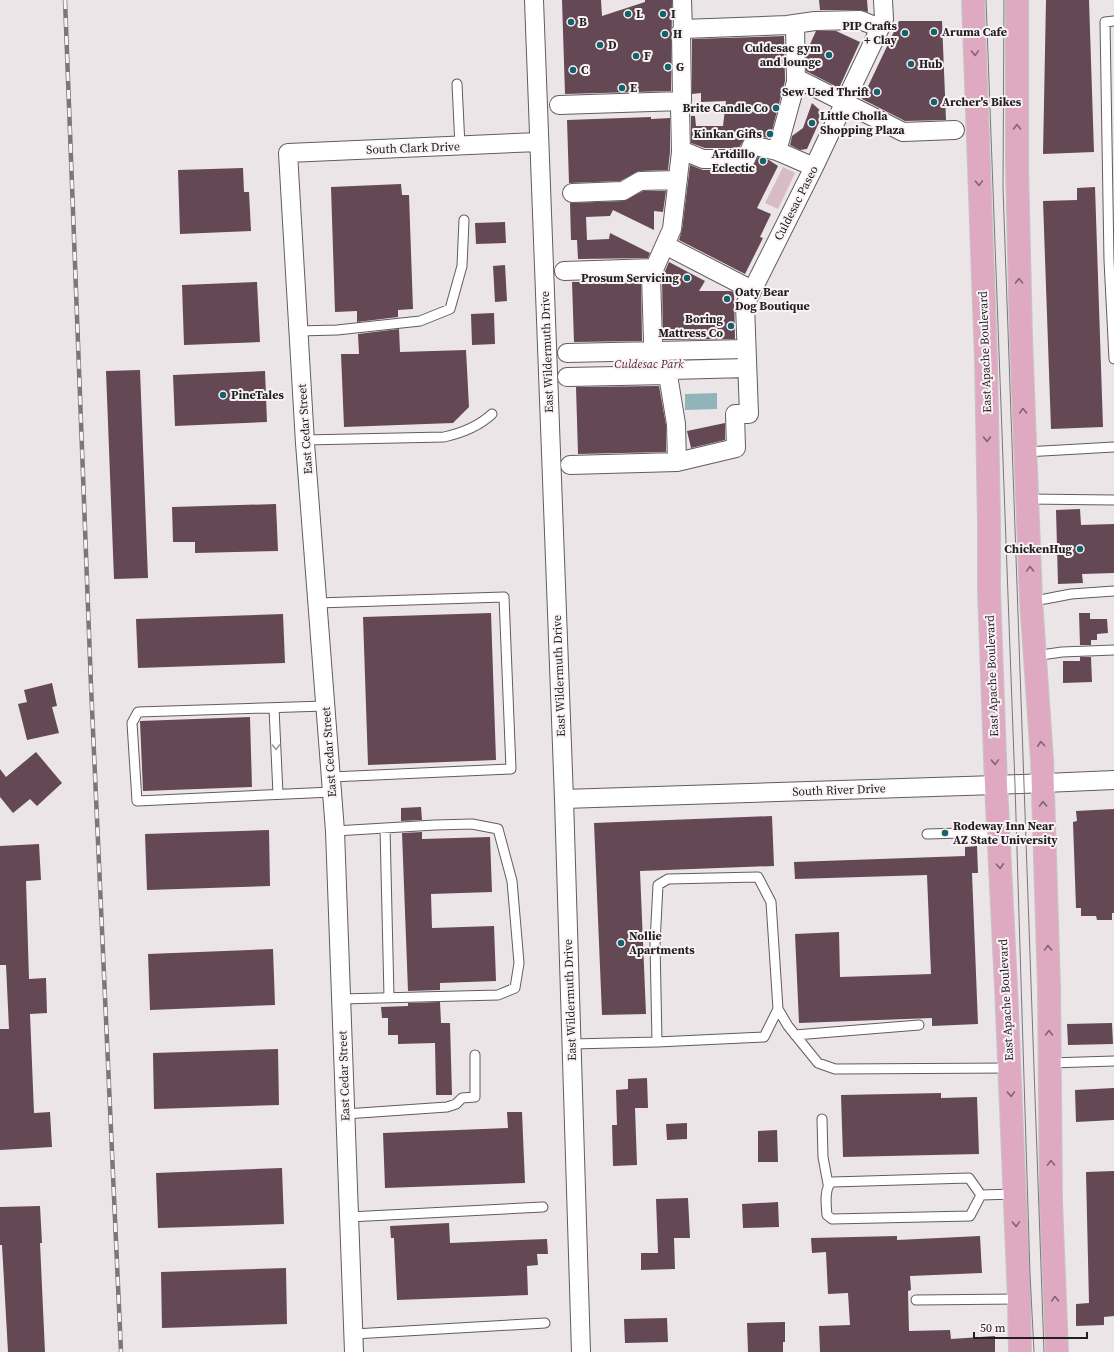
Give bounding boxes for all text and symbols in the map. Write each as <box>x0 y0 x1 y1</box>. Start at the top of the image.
place label: L <box>636 6 643 22</box>
place label: I <box>671 6 676 22</box>
marker: L <box>623 9 633 19</box>
marker: I <box>658 9 668 19</box>
place label: B <box>579 14 587 30</box>
marker: B <box>566 17 576 27</box>
place label: PIP Crafts + Clay <box>842 18 898 48</box>
place label: Aruma Cafe <box>942 24 1007 40</box>
place label: H <box>673 26 682 42</box>
marker: Aruma Cafe <box>929 27 939 37</box>
marker: PIP Crafts + Clay <box>900 28 910 38</box>
marker: H <box>660 29 670 39</box>
place label: D <box>608 37 617 53</box>
marker: D <box>595 40 605 50</box>
place label: Culdesac gym and lounge <box>745 40 821 70</box>
place label: F <box>644 48 651 64</box>
marker: Culdesac gym and lounge <box>824 50 834 60</box>
one-way arrow <box>970 50 979 56</box>
marker: F <box>631 51 641 61</box>
place label: Hub <box>919 56 942 72</box>
place label: G <box>676 59 684 75</box>
marker: Hub <box>906 59 916 69</box>
place label: C <box>581 62 589 78</box>
marker: G <box>663 62 673 72</box>
marker: C <box>568 65 578 75</box>
place label: E <box>630 80 637 96</box>
marker: E <box>617 83 627 93</box>
place label: Sew Used Thrift <box>782 84 870 100</box>
marker: Sew Used Thrift <box>872 87 882 97</box>
place label: Archer's Bikes <box>942 94 1022 110</box>
marker: Archer's Bikes <box>929 97 939 107</box>
place label: Brite Candle Co <box>682 100 768 116</box>
marker: Brite Candle Co <box>771 103 781 113</box>
place label: Little Cholla Shopping Plaza <box>820 108 905 138</box>
marker: Little Cholla Shopping Plaza <box>807 118 817 128</box>
one-way arrow <box>1013 124 1021 130</box>
place label: Kinkan Gifts <box>693 126 763 142</box>
marker: Kinkan Gifts <box>765 129 775 139</box>
street label: South Clark Drive <box>366 138 460 158</box>
place label: Artdillo Eclectic <box>712 146 755 176</box>
marker: Artdillo Eclectic <box>758 156 768 166</box>
street label: Culdesac Paseo <box>770 162 822 243</box>
one-way arrow <box>975 180 983 186</box>
place label: Prosum Servicing <box>581 270 679 286</box>
marker: Prosum Servicing <box>682 273 692 283</box>
one-way arrow <box>1015 278 1023 284</box>
place label: Oaty Bear Dog Boutique <box>735 284 810 314</box>
street label: East Wildermuth Drive <box>537 291 557 413</box>
street label: East Apache Boulevard <box>975 291 995 413</box>
marker: Oaty Bear Dog Boutique <box>722 294 732 304</box>
place label: Boring Mattress Co <box>658 311 723 341</box>
marker: Boring Mattress Co <box>726 321 736 331</box>
park label: Culdesac Park <box>614 356 684 372</box>
street label: East Cedar Street <box>294 383 316 475</box>
place label: PineTales <box>231 387 285 403</box>
marker: PineTales <box>218 390 228 400</box>
one-way arrow <box>1019 408 1028 414</box>
one-way arrow <box>983 436 992 442</box>
place label: ChickenHug <box>1004 541 1072 557</box>
marker: ChickenHug <box>1075 544 1085 554</box>
one-way arrow <box>1025 566 1034 572</box>
street label: East Wildermuth Drive <box>549 615 569 737</box>
street label: East Apache Boulevard <box>982 615 1002 737</box>
street label: East Cedar Street <box>318 706 340 798</box>
one-way arrow <box>1036 741 1045 747</box>
one-way arrow <box>271 744 280 750</box>
one-way arrow <box>991 759 999 765</box>
street label: South River Drive <box>792 780 886 800</box>
one-way arrow <box>1039 801 1047 807</box>
place label: Rodeway Inn Near AZ State University <box>953 818 1058 848</box>
marker: Rodeway Inn Near AZ State University <box>940 828 950 838</box>
one-way arrow <box>995 863 1004 869</box>
place label: Nollie Apartments <box>629 928 695 958</box>
marker: Nollie Apartments <box>616 938 626 948</box>
street label: East Apache Boulevard <box>995 938 1017 1061</box>
street label: East Wildermuth Drive <box>560 939 580 1061</box>
one-way arrow <box>1044 945 1052 951</box>
street label: East Cedar Street <box>334 1030 354 1122</box>
one-way arrow <box>1045 1030 1053 1036</box>
one-way arrow <box>1006 1091 1015 1097</box>
one-way arrow <box>1047 1160 1055 1166</box>
one-way arrow <box>1012 1221 1020 1227</box>
one-way arrow <box>1051 1296 1059 1302</box>
scale bar <box>974 1314 1087 1340</box>
text: 50 m <box>980 1320 1006 1336</box>

